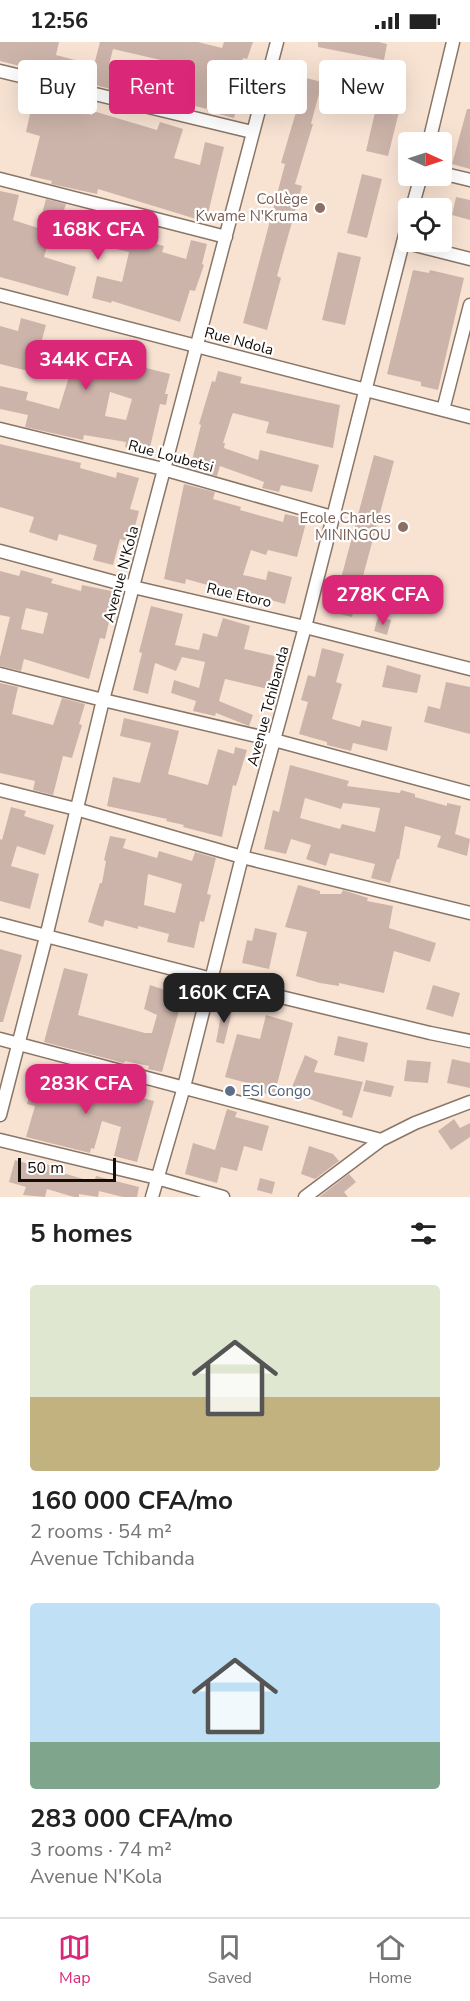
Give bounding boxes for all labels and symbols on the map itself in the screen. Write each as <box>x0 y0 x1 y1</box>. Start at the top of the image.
north arrow <box>398 132 452 186</box>
place label: Collège Kwame N'Kruma <box>196 189 308 226</box>
marker: Collège Kwame N'Kruma <box>313 201 327 215</box>
pin: 168K CFA <box>36 210 160 261</box>
street label: Rue Ndola <box>202 322 276 360</box>
pin: 344K CFA <box>24 340 148 391</box>
street label: Rue Loubetsi <box>126 435 216 477</box>
place label: Ecole Charles MININGOU <box>299 508 391 545</box>
marker: Ecole Charles MININGOU <box>396 520 410 534</box>
street label: Avenue N'Kola <box>98 523 144 625</box>
pin: 278K CFA <box>321 575 445 626</box>
street label: Rue Etoro <box>205 578 273 612</box>
street label: Avenue Tchibanda <box>242 644 294 768</box>
pin: 160K CFA <box>162 973 286 1024</box>
pin: 283K CFA <box>24 1064 148 1115</box>
place label: ESI Congo <box>242 1081 311 1101</box>
marker: ESI Congo <box>223 1084 237 1098</box>
scale bar <box>18 1155 116 1182</box>

